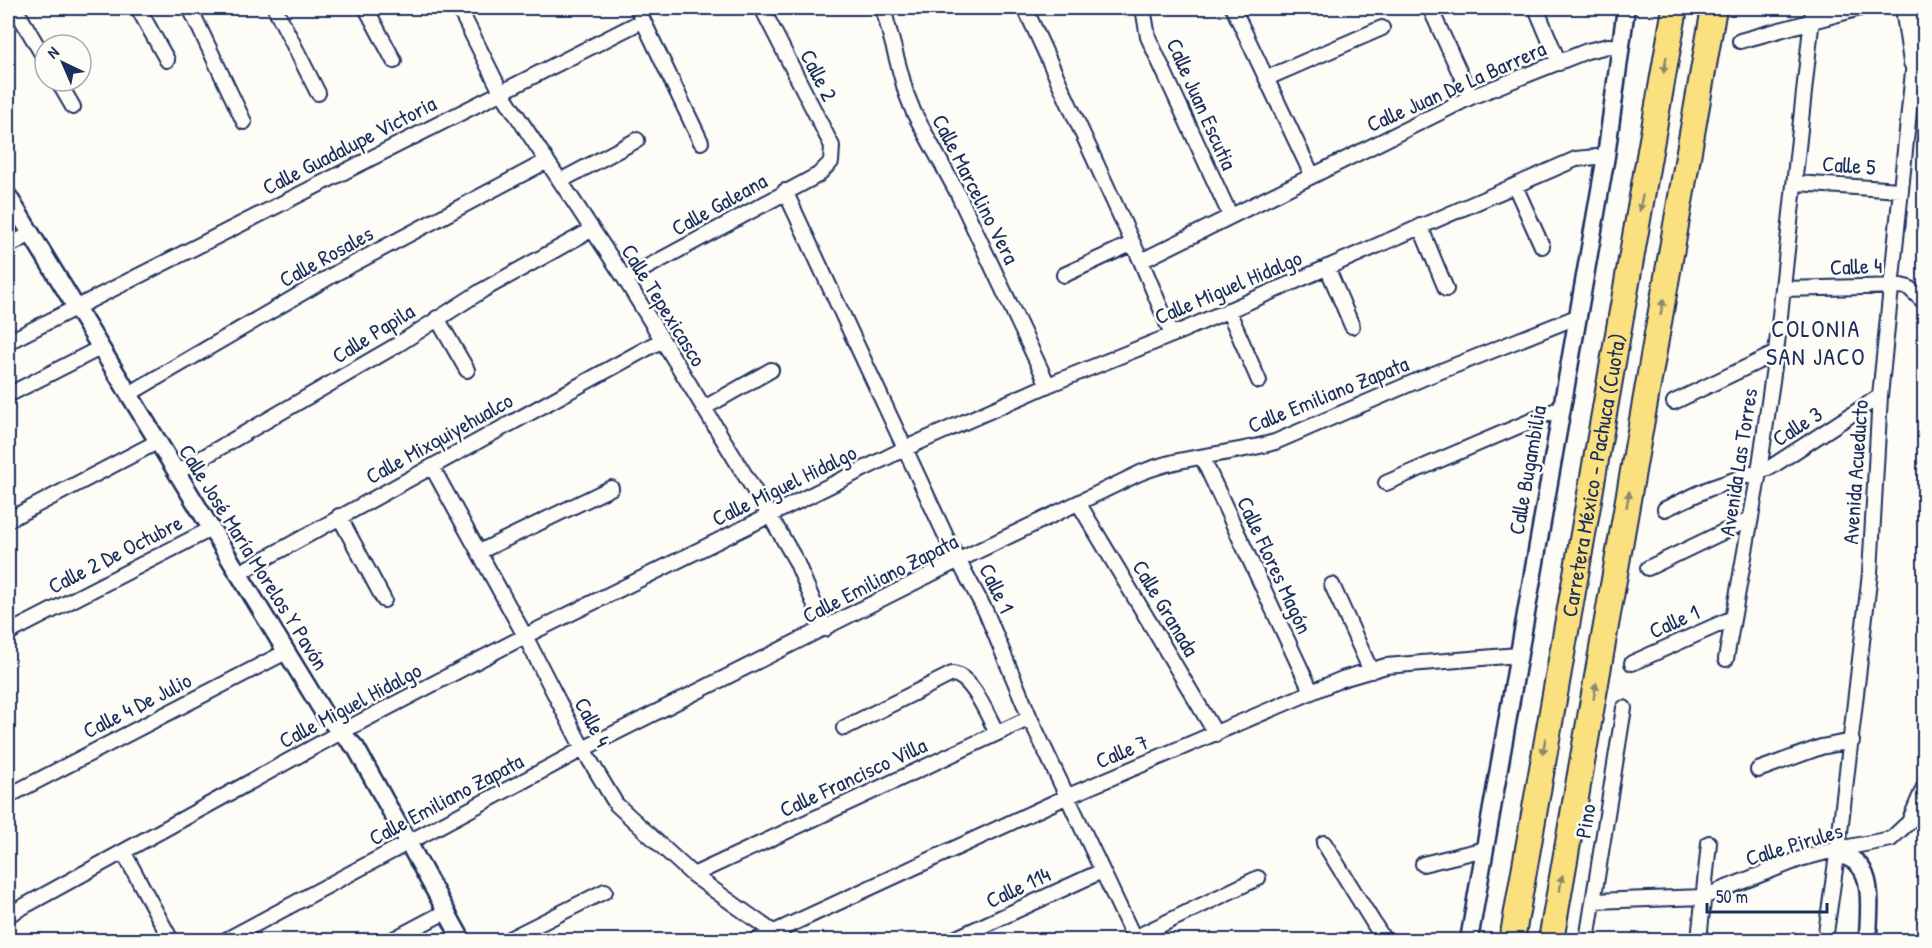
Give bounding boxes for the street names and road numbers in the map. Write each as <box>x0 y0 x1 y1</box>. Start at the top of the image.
street label: Calle Juan Escutia <box>1160 33 1245 175</box>
street label: Calle Juan De La Barrera <box>1362 33 1551 139</box>
street label: Calle 2 <box>793 44 845 107</box>
street label: Calle Guadalupe Victoria <box>257 88 441 202</box>
street label: Calle Marcelino Vera <box>925 109 1027 269</box>
street label: Calle 5 <box>1821 148 1877 182</box>
street label: Calle Galeana <box>666 165 772 243</box>
street label: Calle Rosales <box>274 218 378 294</box>
street label: Calle Tepexicasco <box>614 238 714 372</box>
street label: Calle Miguel Hidalgo <box>1150 242 1306 332</box>
street label: Calle 4 <box>1829 250 1883 282</box>
street label: Calle Papila <box>326 296 420 370</box>
street label: Carretera México - Pachuca (Cuota) <box>1554 331 1633 619</box>
street label: Calle Emiliano Zapata <box>1243 348 1413 440</box>
street label: Calle Mixquiyehualco <box>360 385 518 491</box>
street label: Avenida Las Torres <box>1712 386 1764 538</box>
street label: Calle 3 <box>1766 399 1828 453</box>
street label: Avenida Acueducto <box>1835 399 1875 545</box>
street label: Calle Bugambilia <box>1501 403 1553 537</box>
street label: Calle Miguel Hidalgo <box>707 437 861 533</box>
street label: Calle José María Morelos Y Pavón <box>172 438 336 676</box>
street label: Calle Flores Magón <box>1230 492 1320 638</box>
street label: Calle 2 De Octubre <box>43 507 188 601</box>
street label: Calle Emiliano Zapata <box>797 526 963 630</box>
street label: Calle Granada <box>1125 554 1207 662</box>
street label: Calle 1 <box>972 558 1022 618</box>
street label: Calle 1 <box>1644 597 1704 645</box>
street label: Calle Miguel Hidalgo <box>274 655 427 755</box>
street label: Calle 4 De Julio <box>78 665 197 745</box>
street label: Calle 4 <box>567 692 619 752</box>
street label: Calle 7 <box>1091 726 1153 776</box>
street label: Calle Francisco Villa <box>775 730 932 824</box>
street label: Calle Emiliano Zapata <box>364 745 529 852</box>
street label: Pino <box>1567 802 1603 840</box>
street label: Calle Pirules <box>1742 815 1846 873</box>
street label: Calle 114 <box>981 859 1055 915</box>

